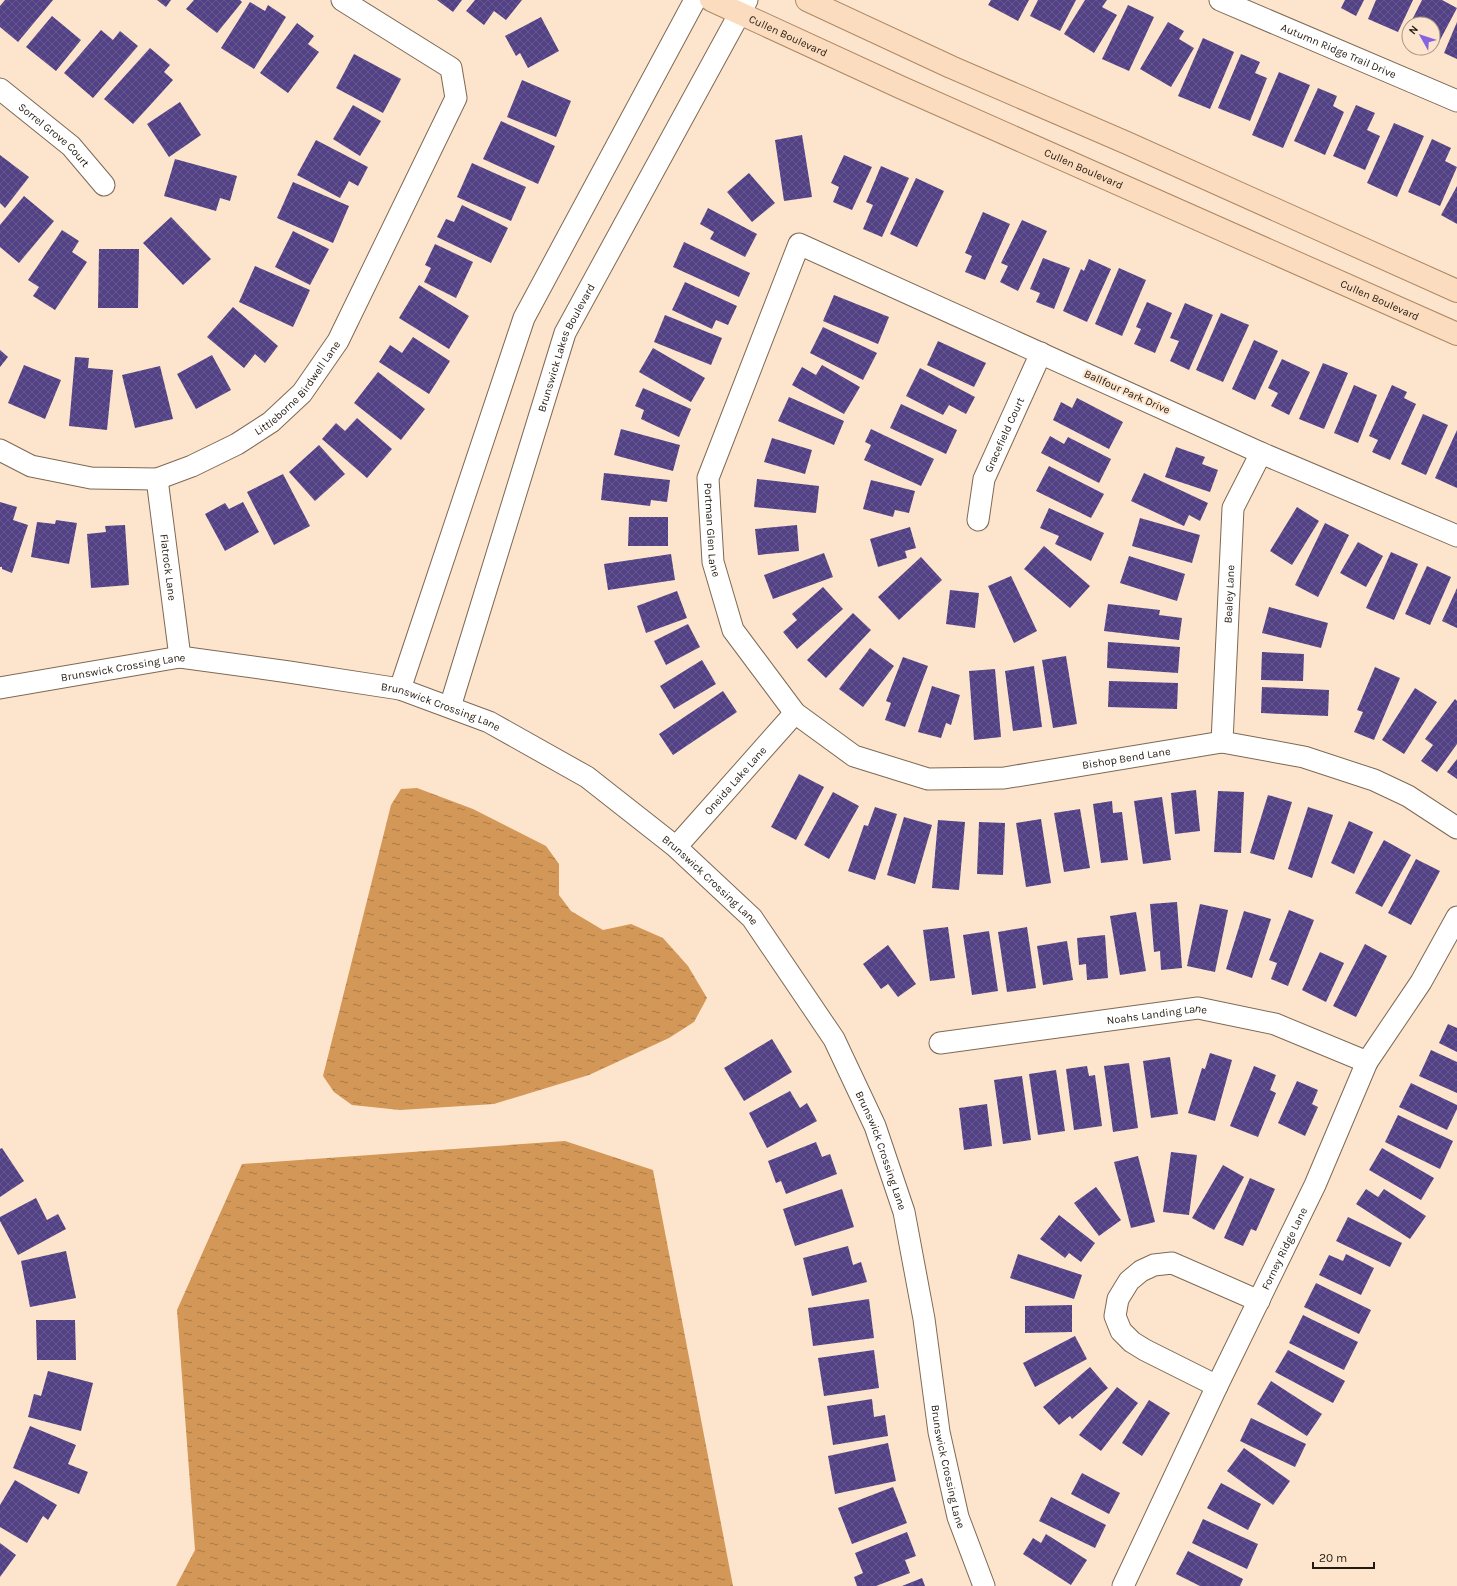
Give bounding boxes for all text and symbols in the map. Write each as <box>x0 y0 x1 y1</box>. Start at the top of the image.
street label: Cullen Boulevard <box>747 12 830 59</box>
north arrow <box>1401 16 1441 56</box>
street label: Autumn Ridge Trail Drive <box>1279 20 1399 81</box>
text: N <box>1406 23 1421 37</box>
street label: Sorrel Grove Court <box>16 100 92 169</box>
street label: Cullen Boulevard <box>1042 145 1125 192</box>
street label: Cullen Boulevard <box>1338 277 1421 323</box>
street label: Brunswick Lakes Boulevard <box>535 281 597 413</box>
street label: Littleborne Birdwell Lane <box>252 338 343 438</box>
street label: Ballfour Park Drive <box>1082 367 1172 417</box>
street label: Gracefield Court <box>981 395 1027 474</box>
street label: Portman Glen Lane <box>702 482 724 579</box>
street label: Flatrock Lane <box>158 533 179 602</box>
street label: Bealey Lane <box>1221 564 1237 624</box>
street label: Brunswick Crossing Lane <box>60 651 187 684</box>
street label: Brunswick Crossing Lane <box>380 680 503 734</box>
street label: Oneida Lake Lane <box>701 743 769 817</box>
street label: Bishop Bend Lane <box>1081 744 1172 772</box>
street label: Brunswick Crossing Lane <box>660 832 761 927</box>
street label: Noahs Landing Lane <box>1106 1001 1209 1027</box>
street label: Brunswick Crossing Lane <box>853 1089 909 1212</box>
street label: Forney Ridge Lane <box>1258 1205 1310 1292</box>
street label: Brunswick Crossing Lane <box>929 1404 968 1530</box>
scale bar <box>1313 1544 1374 1570</box>
text: 20 m <box>1319 1551 1347 1565</box>

